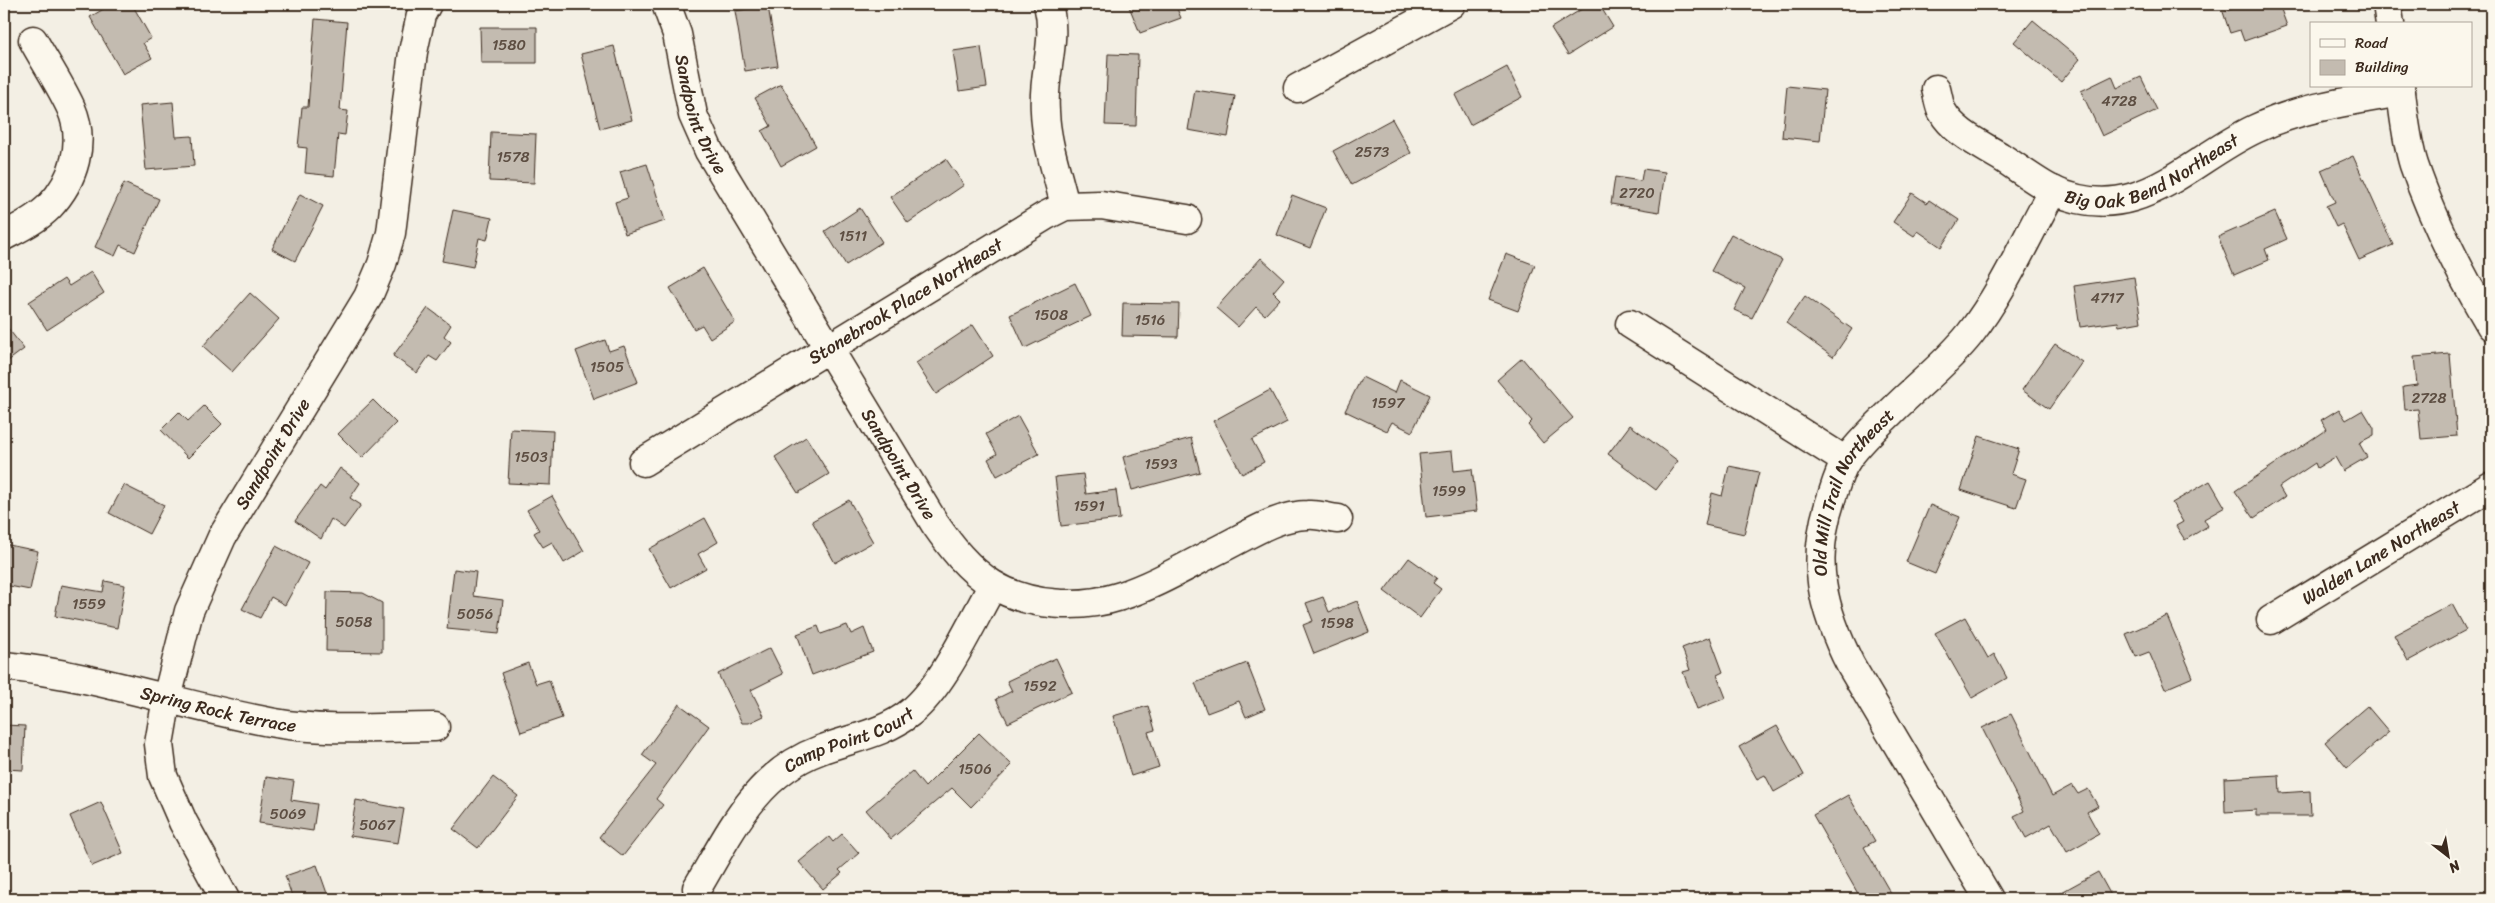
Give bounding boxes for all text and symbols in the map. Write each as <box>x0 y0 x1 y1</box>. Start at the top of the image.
legend <box>2310 22 2472 88</box>
text: Road <box>2355 30 2388 56</box>
house number: 1580 <box>492 32 526 58</box>
street label: Sandpoint Drive <box>665 51 736 181</box>
text: Building <box>2355 54 2409 80</box>
house number: 4728 <box>2101 88 2137 114</box>
street label: Big Oak Bend Northeast <box>2061 124 2246 218</box>
house number: 2573 <box>1355 139 1389 165</box>
house number: 1578 <box>496 144 530 170</box>
house number: 2720 <box>1619 180 1655 206</box>
house number: 1511 <box>839 223 867 249</box>
street label: Stonebrook Place Northeast <box>802 229 1010 373</box>
house number: 4717 <box>2091 285 2125 311</box>
house number: 1508 <box>1034 302 1068 328</box>
house number: 1516 <box>1135 307 1165 333</box>
house number: 1505 <box>590 354 624 380</box>
house number: 2728 <box>2412 385 2446 411</box>
house number: 1597 <box>1371 390 1406 416</box>
street label: Sandpoint Drive <box>226 392 319 516</box>
street label: Old Mill Trail Northeast <box>1804 400 1902 577</box>
street label: Sandpoint Drive <box>852 402 945 526</box>
house number: 1503 <box>514 444 548 470</box>
house number: 1593 <box>1144 451 1178 477</box>
house number: 1599 <box>1432 478 1466 504</box>
street label: Walden Lane Northeast <box>2295 492 2468 614</box>
house number: 1591 <box>1073 493 1105 519</box>
house number: 1559 <box>72 591 106 617</box>
house number: 5056 <box>457 601 493 627</box>
house number: 5058 <box>336 609 372 635</box>
house number: 1598 <box>1320 610 1354 636</box>
house number: 1592 <box>1023 673 1057 699</box>
street label: Spring Rock Terrace <box>137 677 298 742</box>
street label: Camp Point Court <box>777 698 922 782</box>
house number: 1506 <box>958 756 992 782</box>
house number: 5069 <box>270 801 306 827</box>
house number: 5067 <box>359 812 396 838</box>
north arrow <box>2422 830 2472 880</box>
text: N <box>2444 853 2466 880</box>

